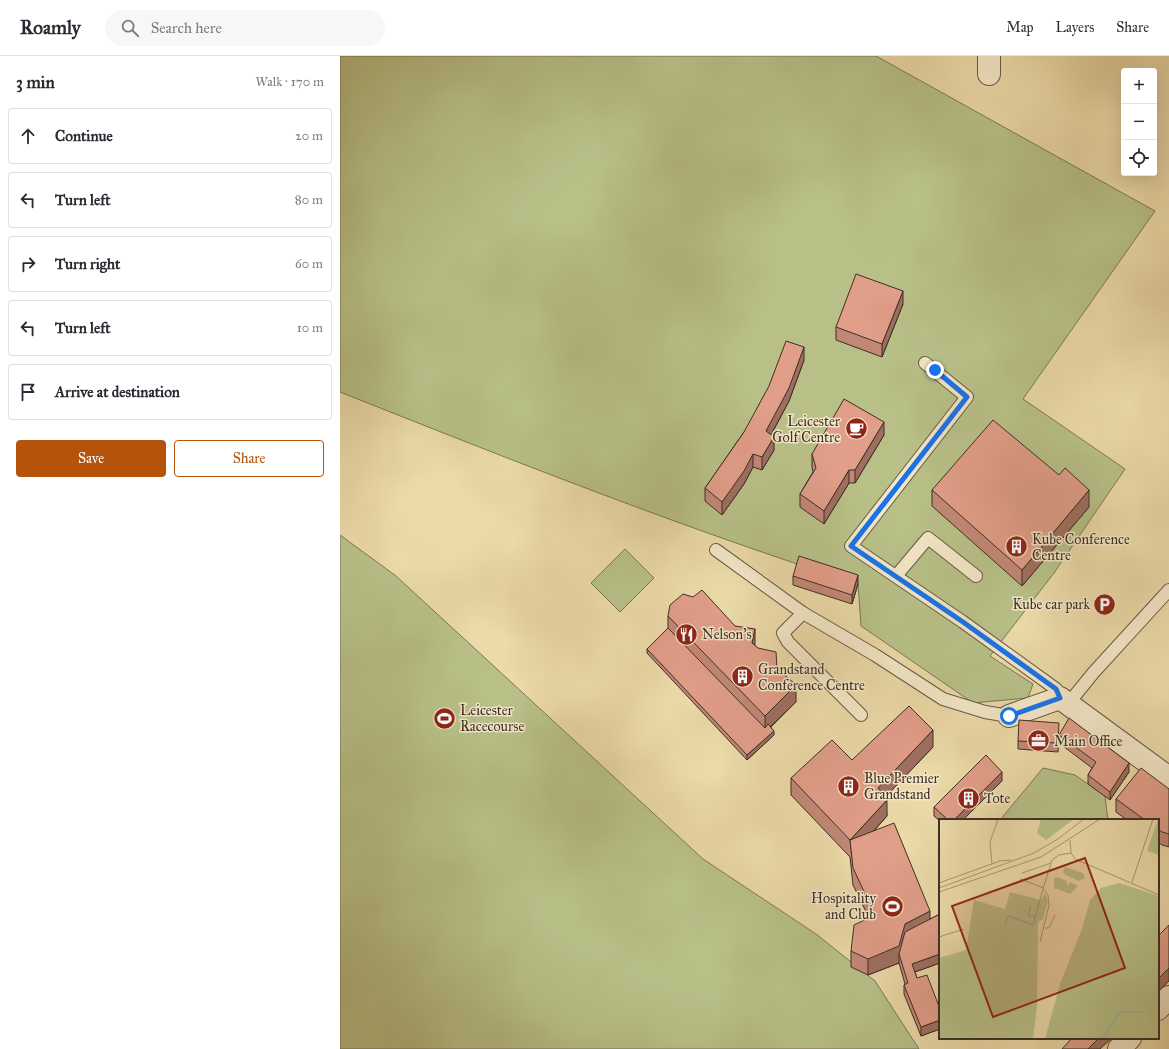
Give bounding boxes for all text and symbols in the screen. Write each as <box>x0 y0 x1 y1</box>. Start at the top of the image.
search box <box>105 10 385 46</box>
text: Roamly <box>20 16 81 39</box>
icon: search <box>119 17 141 39</box>
text: Search here <box>151 19 222 37</box>
text: Map <box>1006 19 1034 36</box>
text: Layers <box>1056 19 1094 36</box>
text: Share <box>1116 19 1149 36</box>
map controls <box>1121 68 1157 176</box>
button: + <box>1121 68 1157 104</box>
text: 3 min <box>16 72 55 93</box>
text: Walk · 170 m <box>255 74 324 90</box>
button: − <box>1121 104 1157 140</box>
icon: ahead <box>17 125 39 147</box>
text: Continue <box>55 127 113 145</box>
text: 20 m <box>295 128 323 144</box>
button: locate <box>1121 140 1157 176</box>
icon: left <box>17 189 39 211</box>
text: Turn left <box>55 191 111 209</box>
text: 80 m <box>295 192 323 208</box>
icon: right <box>17 253 39 275</box>
text: Turn right <box>55 255 120 273</box>
text: 60 m <box>295 256 323 272</box>
icon: left <box>17 317 39 339</box>
text: Turn left <box>55 319 111 337</box>
text: 10 m <box>297 320 323 336</box>
route end <box>926 361 944 379</box>
icon: arrive <box>17 381 39 403</box>
text: Arrive at destination <box>55 383 180 401</box>
place label: Leicester Golf Centre <box>772 413 841 446</box>
cafe icon: Leicester Golf Centre <box>843 416 869 442</box>
button: Save <box>16 440 166 477</box>
button: Share <box>174 440 324 477</box>
place label: Kube Conference Centre <box>1032 531 1130 564</box>
building icon: Kube Conference Centre <box>1003 534 1029 560</box>
parking icon: Kube car park <box>1092 591 1118 617</box>
place label: Kube car park <box>1013 596 1090 613</box>
restaurant icon: Nelson's <box>674 621 700 647</box>
place label: Nelson's <box>702 626 752 643</box>
place label: Grandstand Conference Centre <box>758 661 865 694</box>
building icon: Grandstand Conference Centre <box>730 664 756 690</box>
place label: Leicester Racecourse <box>460 702 524 735</box>
sports icon: Leicester Racecourse <box>432 705 458 731</box>
route start <box>1000 707 1018 725</box>
office icon: Main Office <box>1025 728 1051 754</box>
place label: Main Office <box>1054 733 1122 750</box>
place label: Blue Premier Grandstand <box>864 770 940 803</box>
building icon: Blue Premier Grandstand <box>835 773 861 799</box>
building icon: Tote <box>955 785 981 811</box>
place label: Tote <box>984 790 1011 807</box>
inset map <box>939 819 1159 1039</box>
place label: Hospitality and Club <box>811 890 876 923</box>
sports icon: Hospitality and Club <box>879 893 905 919</box>

